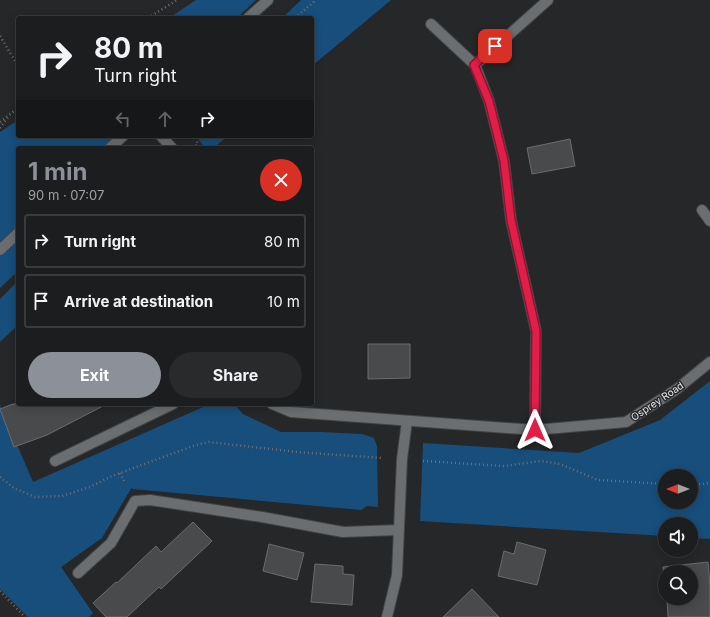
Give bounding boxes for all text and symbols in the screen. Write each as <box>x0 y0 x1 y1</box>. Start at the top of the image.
pin <box>478 29 512 63</box>
text: 80 m <box>94 31 163 65</box>
icon: right <box>28 32 80 84</box>
icon: arrive <box>484 35 506 57</box>
text: Turn right <box>94 65 177 86</box>
icon: left <box>112 108 134 130</box>
icon: ahead <box>154 108 176 130</box>
icon: right <box>196 108 218 130</box>
text: 1 min <box>28 157 87 186</box>
button: close <box>260 159 302 201</box>
text: 90 m · 07:07 <box>28 187 104 203</box>
icon: right <box>30 230 52 252</box>
text: Turn right <box>64 232 136 251</box>
text: 80 m <box>264 232 300 251</box>
icon: arrive <box>30 290 52 312</box>
text: Arrive at destination <box>64 292 213 311</box>
text: 10 m <box>267 292 300 311</box>
button: Exit <box>28 352 161 398</box>
button: Share <box>169 352 302 398</box>
street label: Osprey Road <box>628 379 686 423</box>
position arrow <box>514 409 556 451</box>
north arrow <box>658 469 698 509</box>
map controls <box>658 469 698 605</box>
button: sound <box>658 517 698 557</box>
button: search <box>658 565 698 605</box>

